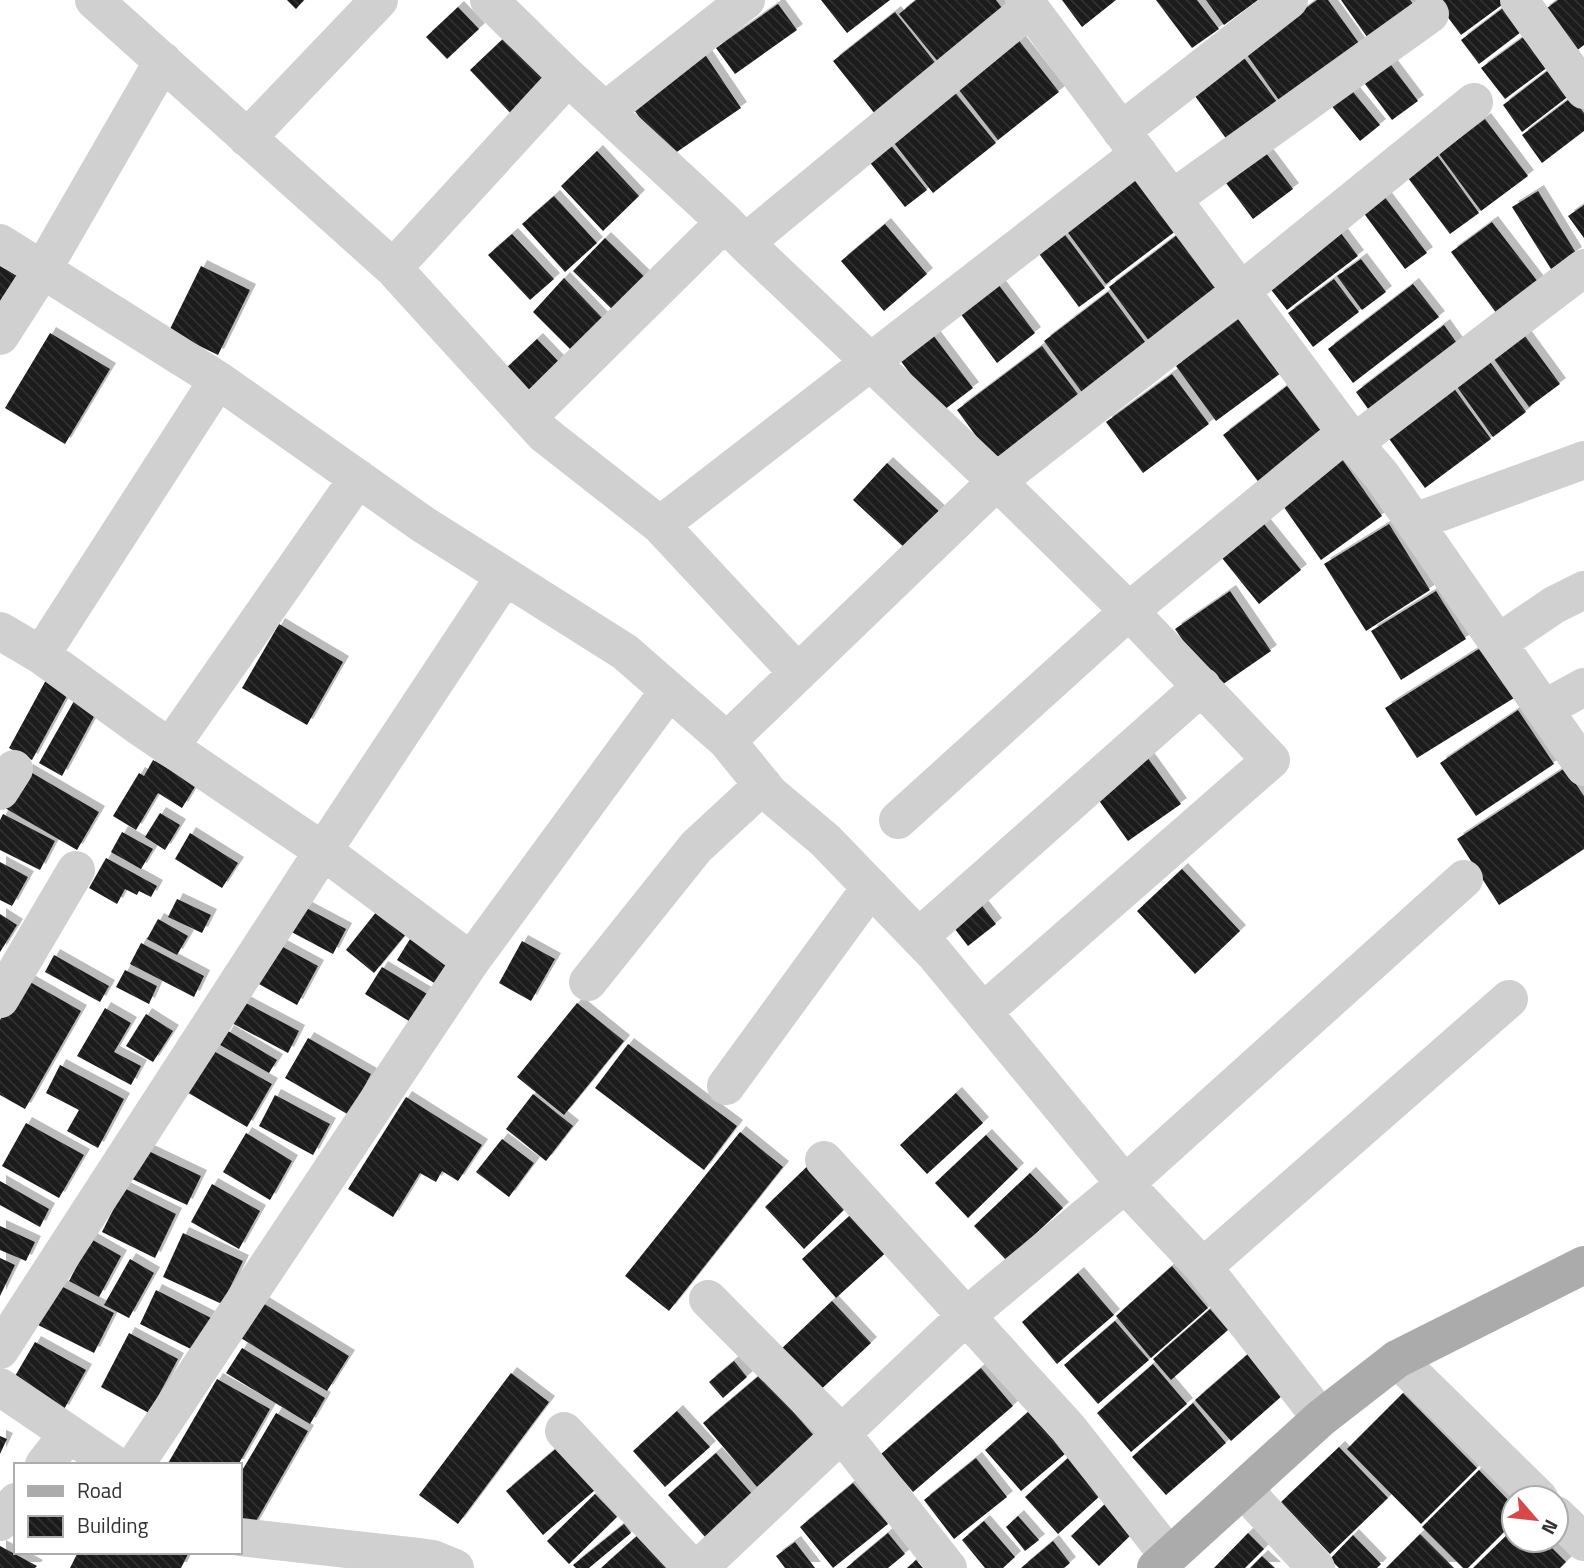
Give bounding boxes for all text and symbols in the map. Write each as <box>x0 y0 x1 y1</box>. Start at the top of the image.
legend <box>14 1463 242 1554</box>
text: Road <box>77 1474 122 1506</box>
north arrow <box>1500 1484 1570 1554</box>
text: Building <box>77 1509 149 1541</box>
text: N <box>1535 1515 1566 1540</box>

